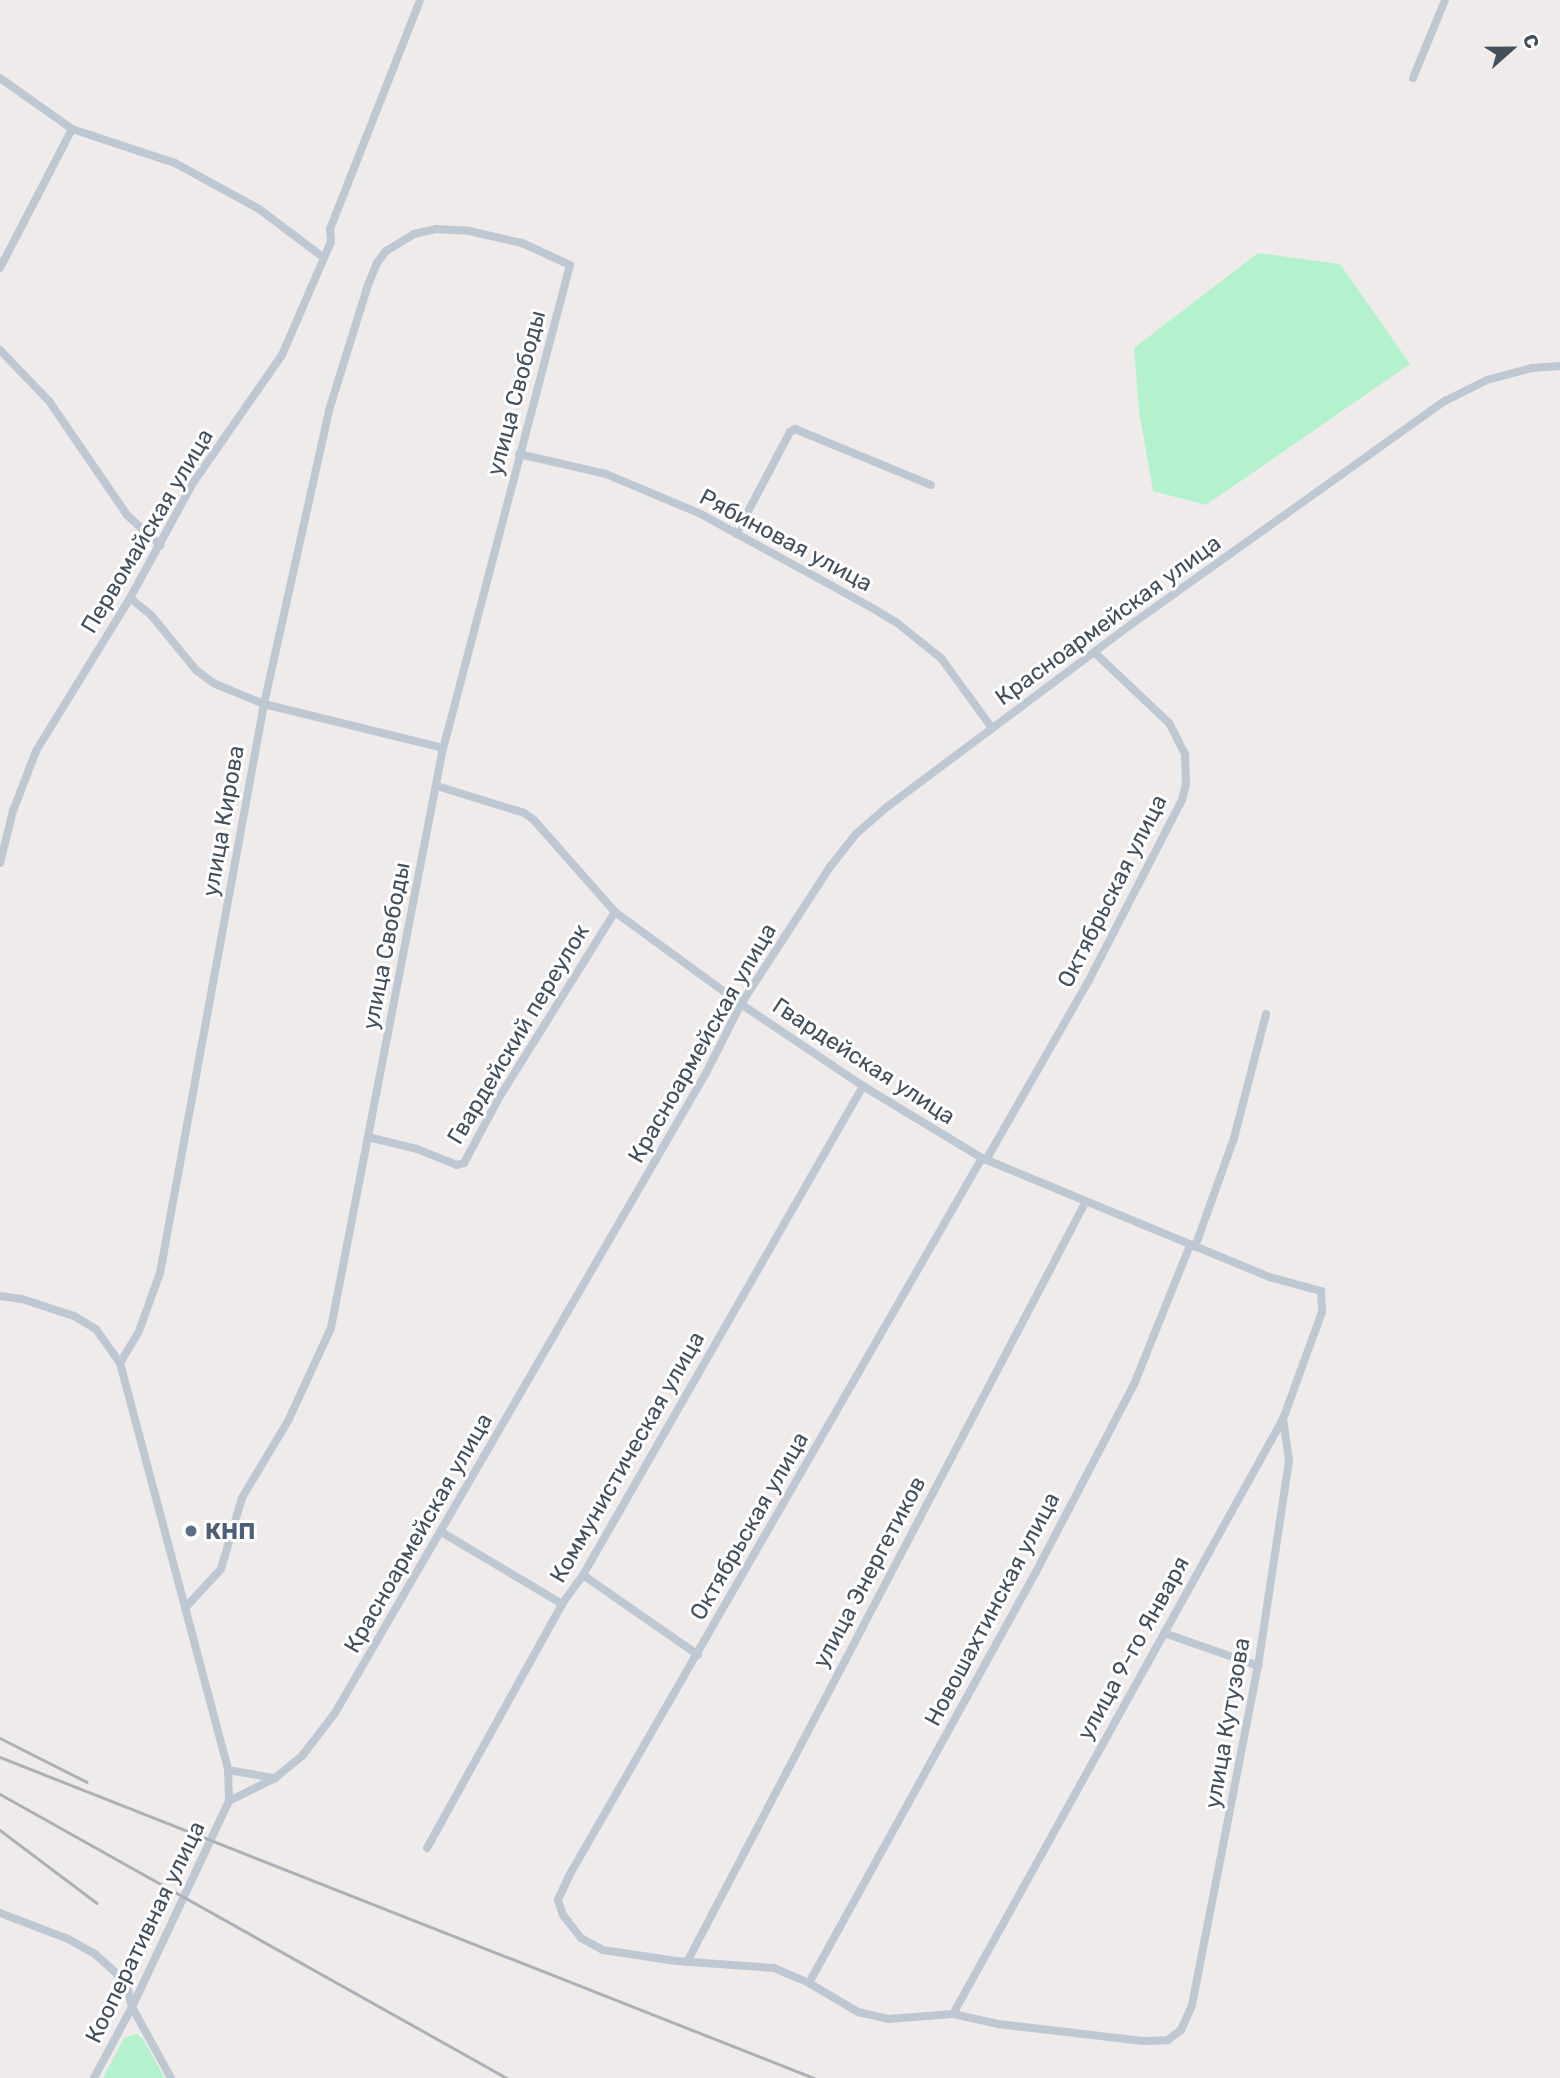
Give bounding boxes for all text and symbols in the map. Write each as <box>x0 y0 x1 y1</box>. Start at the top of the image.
north arrow <box>1476 14 1546 84</box>
text: С <box>1518 31 1544 52</box>
street label: улица Свободы <box>481 307 551 479</box>
street label: Первомайская улица <box>75 424 219 638</box>
street label: Рябиновая улица <box>695 483 877 597</box>
street label: Красноармейская улица <box>990 529 1226 711</box>
street label: улица Кирова <box>196 743 250 899</box>
street label: Октябрьская улица <box>1051 790 1173 992</box>
street label: улица Свободы <box>356 860 416 1032</box>
street label: Красноармейская улица <box>622 918 782 1168</box>
street label: Гвардейский переулок <box>441 919 595 1149</box>
street label: Гвардейская улица <box>768 992 960 1130</box>
street label: Коммунистическая улица <box>544 1327 710 1587</box>
street label: Красноармейская улица <box>338 1408 498 1658</box>
street label: Октябрьская улица <box>684 1427 814 1625</box>
street label: улица Энергетиков <box>807 1471 931 1673</box>
street label: Новошахтинская улица <box>919 1487 1065 1731</box>
place label: КНП <box>205 1517 255 1545</box>
marker: КНП <box>183 1523 199 1539</box>
street label: улица 9-го Января <box>1071 1551 1195 1745</box>
street label: улица Кутузова <box>1198 1635 1256 1811</box>
street label: Кооперативная улица <box>79 1817 211 2047</box>

